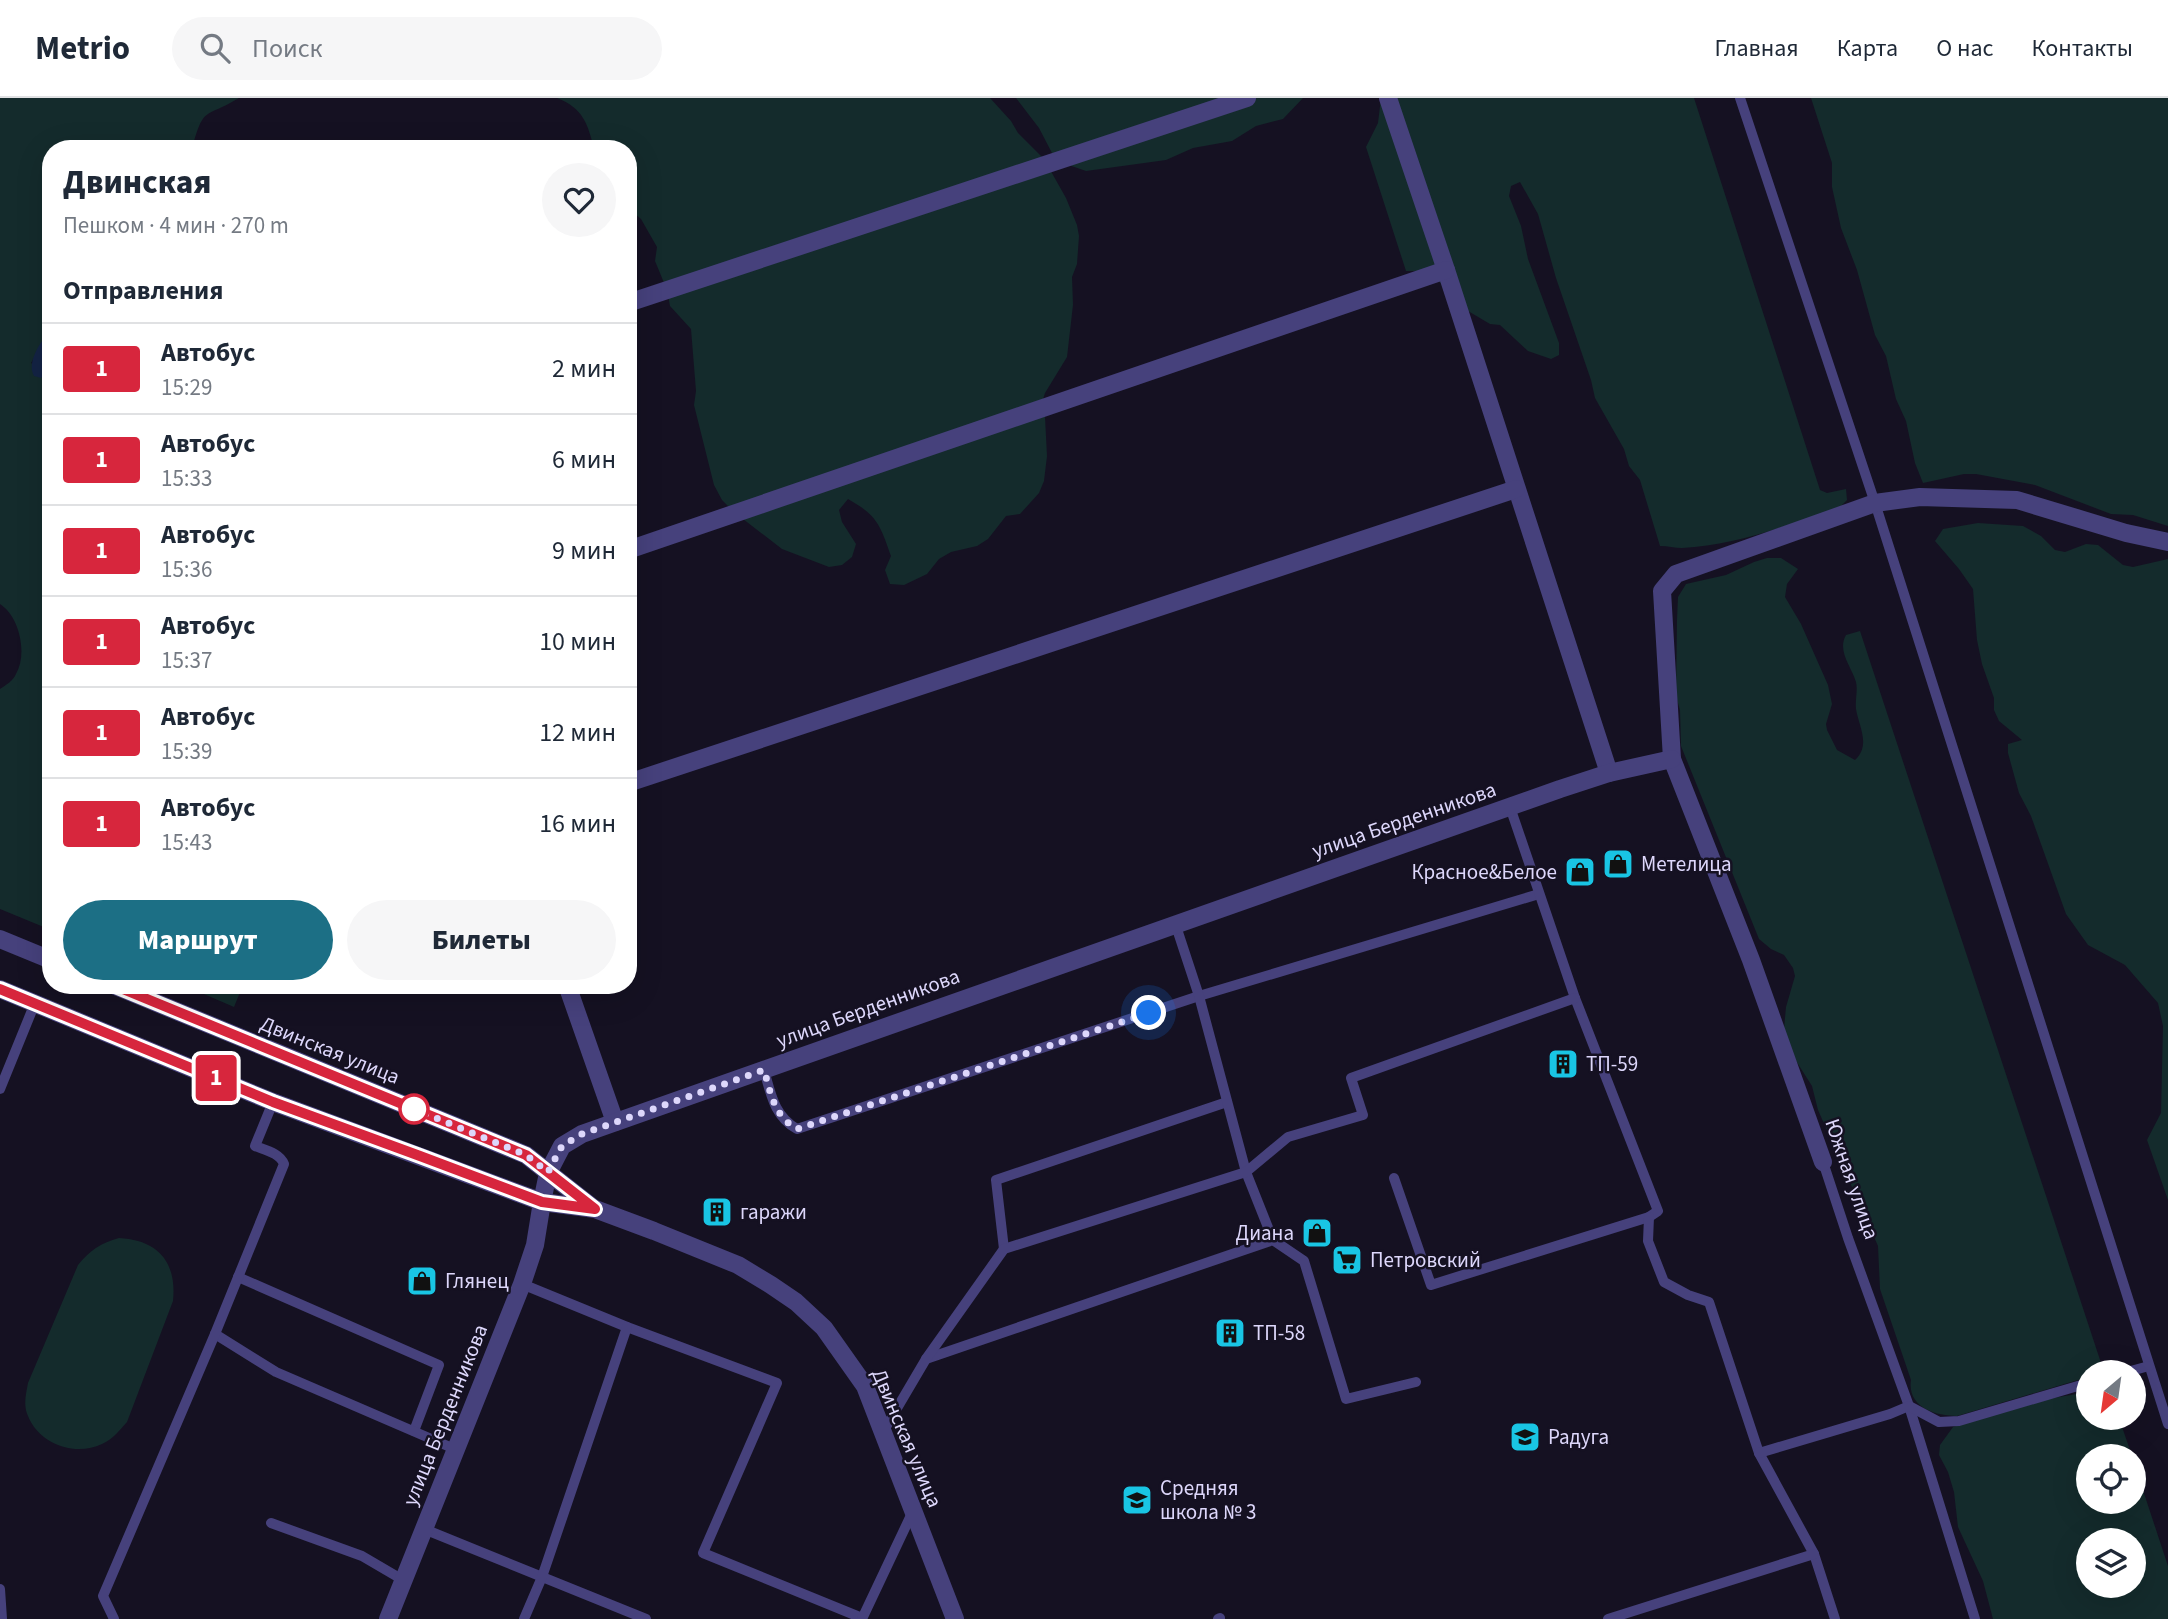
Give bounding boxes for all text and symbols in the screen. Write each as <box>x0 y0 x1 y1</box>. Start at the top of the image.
search box <box>172 17 662 80</box>
text: Metrio <box>35 25 130 72</box>
icon: search <box>196 29 234 67</box>
text: Поиск <box>252 30 322 67</box>
text: Главная <box>1714 31 1799 66</box>
text: Карта <box>1837 31 1898 66</box>
text: О нас <box>1936 31 1993 66</box>
text: Контакты <box>2031 31 2133 66</box>
text: Двинская <box>63 159 211 206</box>
button: heart <box>542 163 616 237</box>
text: Пешком · 4 мин · 270 m <box>63 209 289 242</box>
text: Отправления <box>63 272 223 309</box>
text: Автобус <box>161 334 255 371</box>
text: 2 мин <box>552 350 616 387</box>
text: 1 <box>95 351 108 386</box>
text: 15:29 <box>161 371 212 404</box>
text: Автобус <box>161 425 255 462</box>
text: 6 мин <box>552 441 616 478</box>
text: 1 <box>95 442 108 477</box>
text: 15:33 <box>161 462 212 495</box>
text: Автобус <box>161 516 255 553</box>
text: 9 мин <box>552 532 616 569</box>
text: 1 <box>95 533 108 568</box>
text: 15:36 <box>161 553 212 586</box>
text: Автобус <box>161 607 255 644</box>
text: 10 мин <box>539 623 616 660</box>
text: 1 <box>95 624 108 659</box>
text: 15:37 <box>161 644 212 677</box>
text: Автобус <box>161 698 255 735</box>
text: 12 мин <box>539 714 616 751</box>
text: 1 <box>95 715 108 750</box>
text: 15:39 <box>161 735 212 768</box>
street label: улица Берденникова <box>1308 774 1500 866</box>
text: Автобус <box>161 789 255 826</box>
text: 16 мин <box>539 805 616 842</box>
text: 1 <box>95 806 108 841</box>
text: 15:43 <box>161 826 212 859</box>
shop icon: Метелица <box>1601 847 1635 881</box>
place label: Метелица <box>1641 849 1732 879</box>
shop icon: Красное&Белое <box>1563 855 1597 889</box>
place label: Красное&Белое <box>1411 857 1557 887</box>
button: Маршрут <box>63 900 333 980</box>
button: Билеты <box>347 900 616 980</box>
street label: улица Берденникова <box>772 961 964 1055</box>
your location <box>1131 995 1166 1030</box>
street label: Двинская улица <box>256 1008 404 1092</box>
building icon: ТП-59 <box>1546 1047 1580 1081</box>
place label: ТП-59 <box>1586 1049 1638 1079</box>
line badge: 1 <box>193 1055 239 1101</box>
text: 1 <box>210 1060 222 1095</box>
unlabelled marker <box>399 1094 429 1124</box>
street label: Южная улица <box>1817 1115 1887 1243</box>
building icon: гаражи <box>700 1195 734 1229</box>
place label: гаражи <box>740 1197 807 1227</box>
shop icon: Диана <box>1300 1216 1334 1250</box>
place label: Диана <box>1236 1218 1294 1248</box>
supermarket icon: Петровский <box>1330 1243 1364 1277</box>
place label: Петровский <box>1370 1245 1481 1275</box>
shop icon: Глянец <box>405 1264 439 1298</box>
place label: Глянец <box>445 1266 509 1296</box>
building icon: ТП-58 <box>1213 1316 1247 1350</box>
place label: ТП-58 <box>1253 1318 1305 1348</box>
street label: улица Берденникова <box>395 1320 495 1510</box>
north arrow <box>2076 1360 2146 1430</box>
map controls <box>2076 1360 2146 1598</box>
street label: Двинская улица <box>864 1364 950 1512</box>
school or university icon: Радуга <box>1508 1420 1542 1454</box>
place label: Радуга <box>1548 1422 1609 1452</box>
button: locate <box>2076 1444 2146 1514</box>
place label: Средняя школа № 3 <box>1160 1473 1256 1527</box>
school or university icon: Средняя школа № 3 <box>1120 1483 1154 1517</box>
button: layers <box>2076 1528 2146 1598</box>

